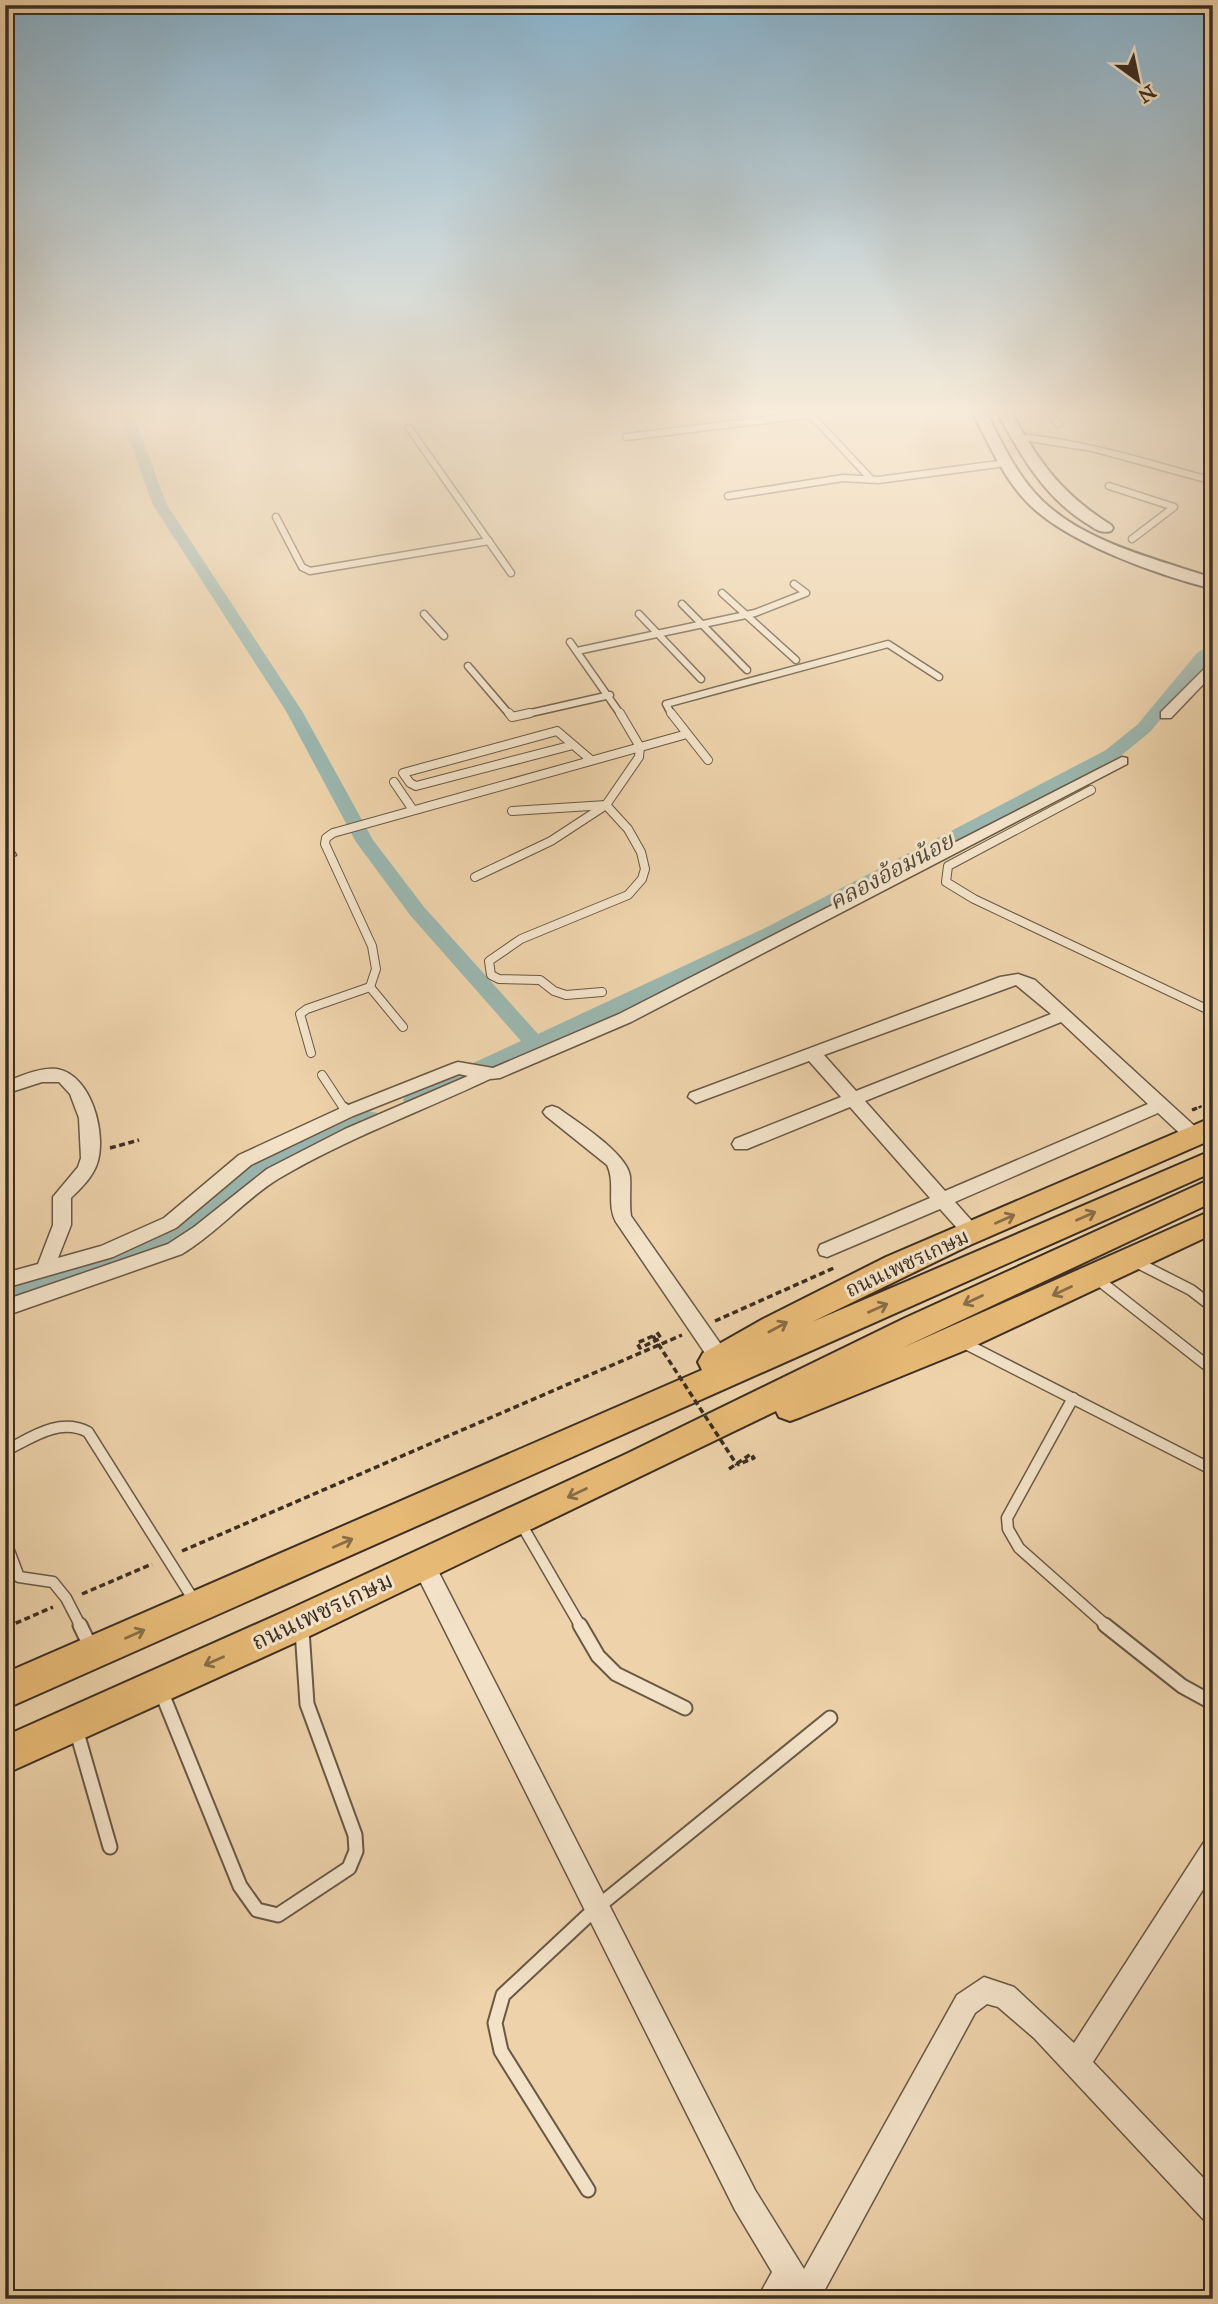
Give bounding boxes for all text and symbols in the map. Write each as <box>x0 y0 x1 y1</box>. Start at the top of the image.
north arrow <box>1102 46 1172 116</box>
text: N <box>1134 80 1160 108</box>
water label: คลองอ้อมน้อย <box>824 826 959 916</box>
one-way arrow <box>1075 1209 1096 1222</box>
one-way arrow <box>994 1212 1015 1225</box>
street label: ถนนเพชรเกษม <box>841 1223 973 1303</box>
one-way arrow <box>1052 1285 1074 1298</box>
one-way arrow <box>963 1294 984 1307</box>
one-way arrow <box>866 1301 888 1314</box>
one-way arrow <box>767 1320 787 1334</box>
one-way arrow <box>566 1488 587 1501</box>
one-way arrow <box>332 1536 353 1549</box>
street label: ถนนเพชรเกษม <box>246 1565 398 1657</box>
one-way arrow <box>124 1627 145 1640</box>
one-way arrow <box>204 1655 226 1668</box>

